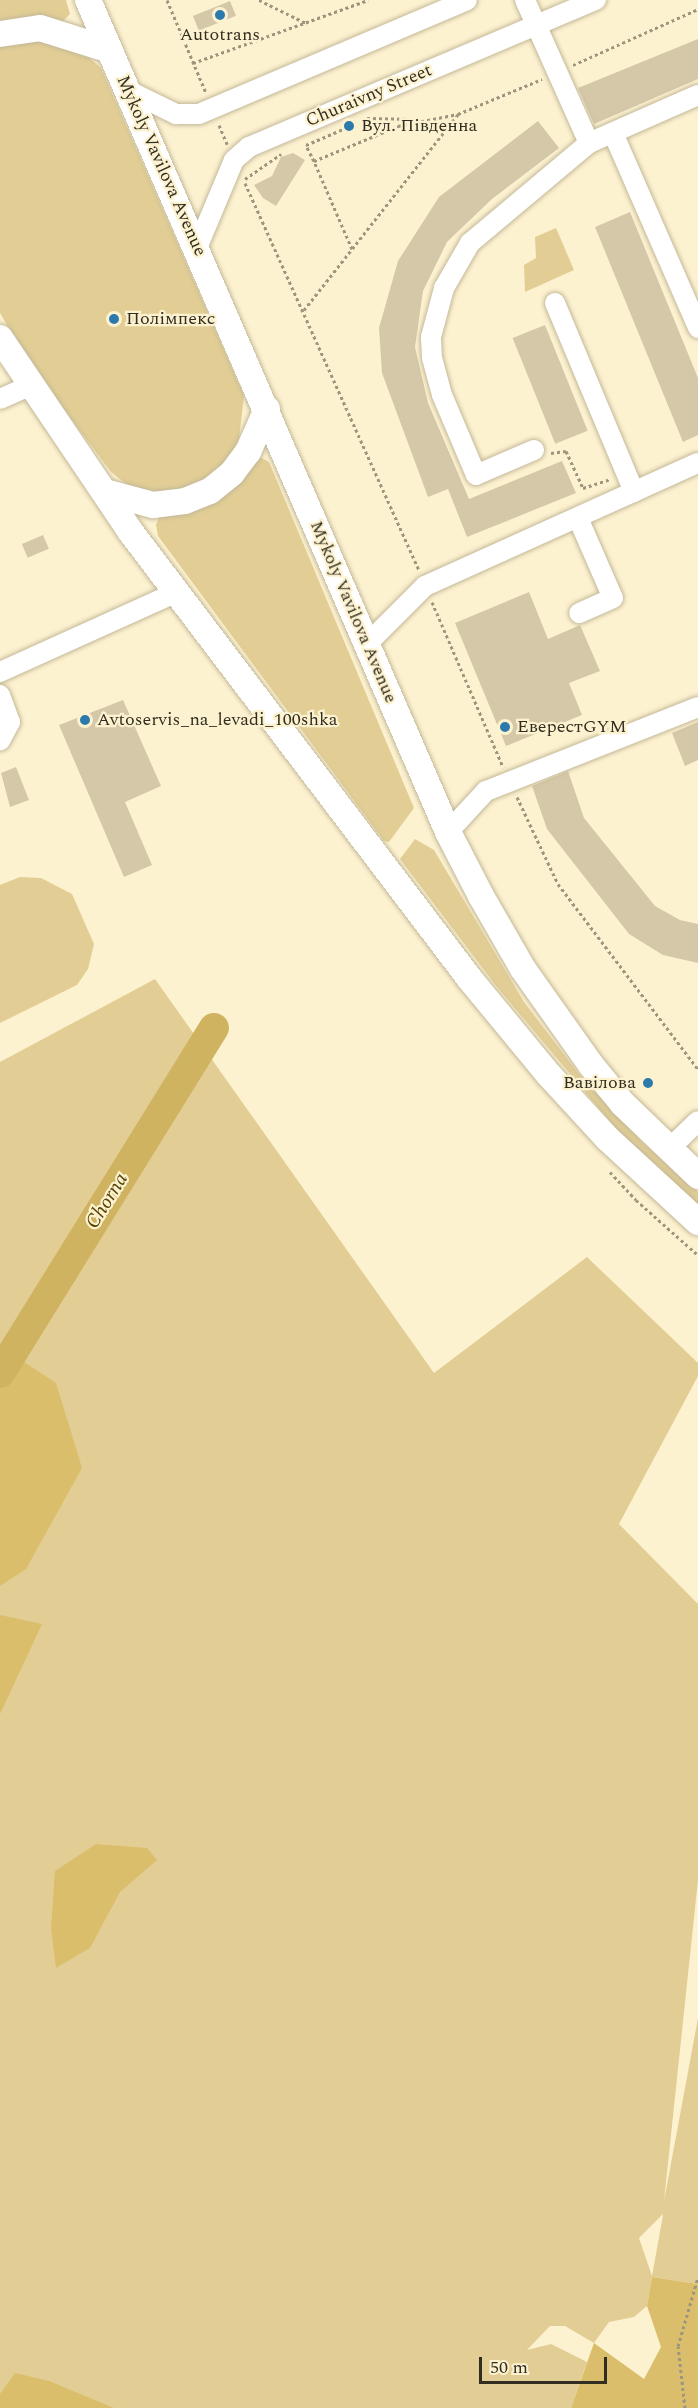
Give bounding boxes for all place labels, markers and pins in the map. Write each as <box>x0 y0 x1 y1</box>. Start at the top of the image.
marker: Autotrans <box>213 8 227 22</box>
place label: Autotrans <box>180 24 260 46</box>
place label: Вул. Південна <box>361 115 477 137</box>
marker: Вул. Південна <box>342 119 356 133</box>
place label: Полімпекс <box>126 308 215 330</box>
marker: Полімпекс <box>107 312 121 326</box>
place label: Avtoservis_na_levadi_100shka <box>97 709 338 731</box>
marker: Avtoservis_na_levadi_100shka <box>78 713 92 727</box>
place label: ЕверестGYM <box>517 716 627 738</box>
marker: ЕверестGYM <box>498 720 512 734</box>
place label: Вавілова <box>563 1072 636 1094</box>
marker: Вавілова <box>641 1076 655 1090</box>

